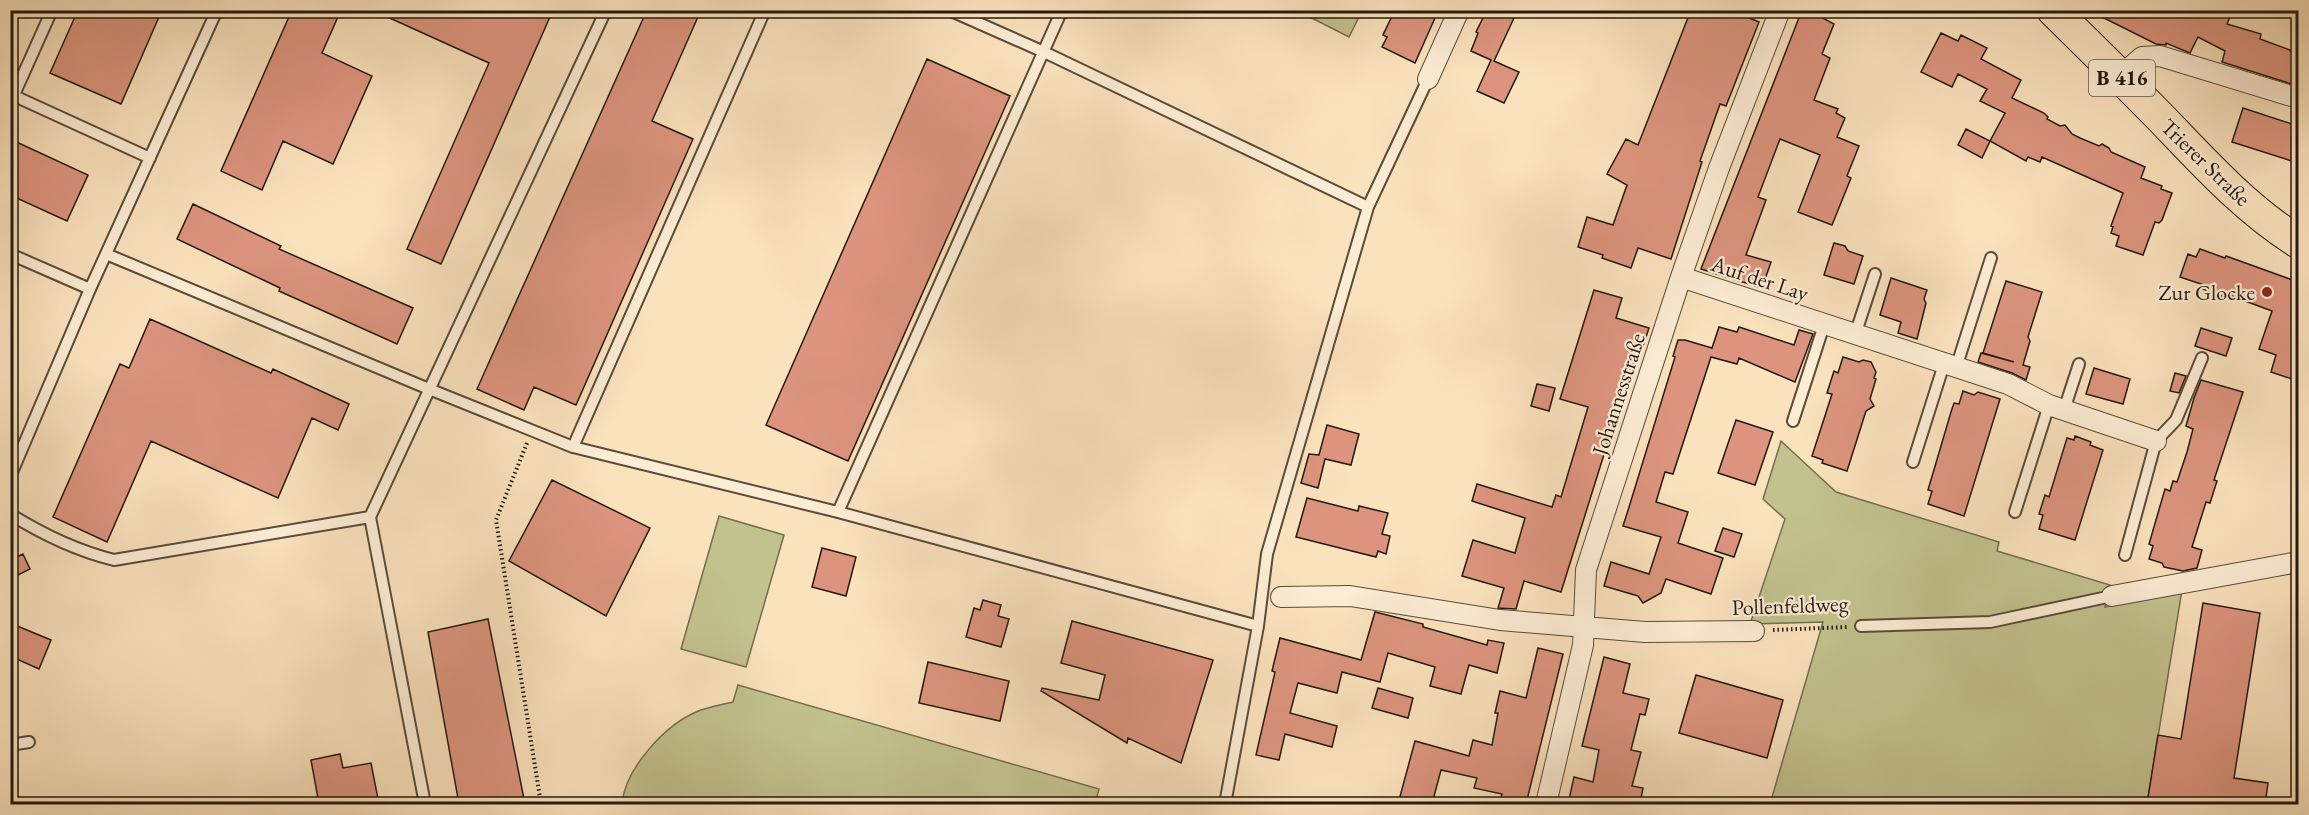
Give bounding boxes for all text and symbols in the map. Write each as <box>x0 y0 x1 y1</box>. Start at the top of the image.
road number: B 416 <box>2089 60 2155 96</box>
street label: Trierer Straße <box>2154 112 2257 213</box>
street label: Auf der Lay <box>1707 249 1813 308</box>
place label: Zur Glocke <box>2158 278 2255 307</box>
marker: Zur Glocke <box>2260 285 2274 299</box>
street label: Johannesstraße <box>1584 329 1652 461</box>
street label: Pollenfeldweg <box>1731 589 1849 622</box>

